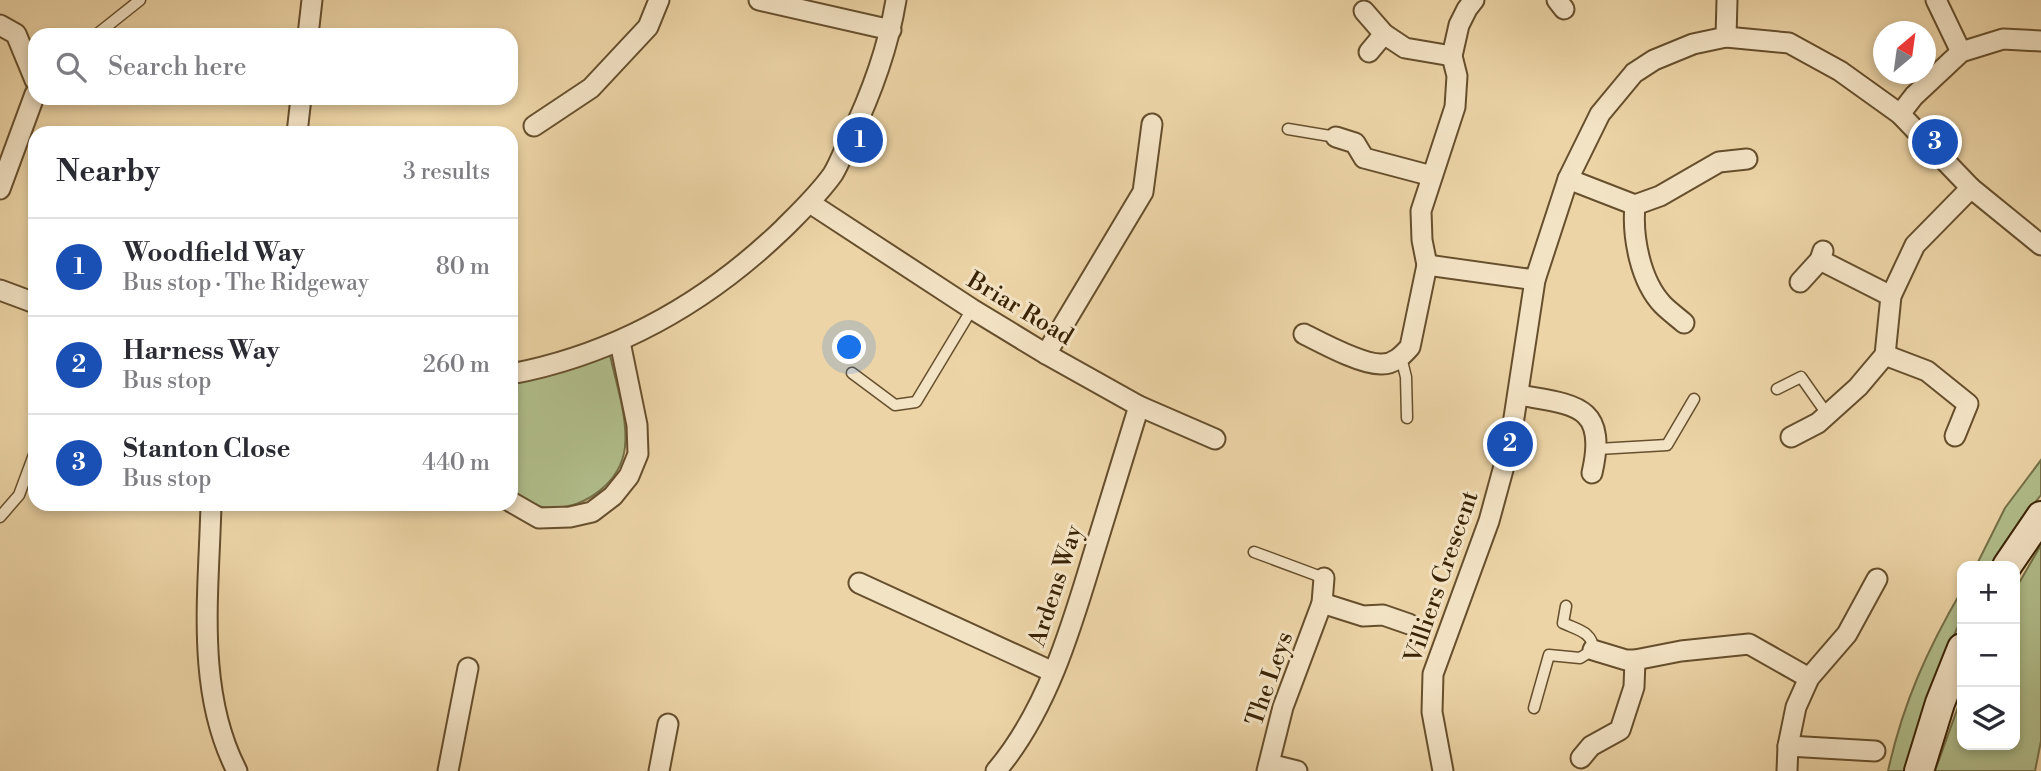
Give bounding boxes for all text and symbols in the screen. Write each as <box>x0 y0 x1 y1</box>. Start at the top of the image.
north arrow <box>1873 21 1936 84</box>
search box <box>28 28 518 105</box>
icon: search <box>52 48 90 86</box>
text: Search here <box>108 51 247 83</box>
pin: 1 <box>837 114 883 166</box>
pin: 3 <box>1912 116 1958 168</box>
text: Nearby <box>56 153 160 191</box>
text: 3 results <box>403 158 490 186</box>
text: Woodfield Way <box>123 237 305 269</box>
text: 1 <box>73 253 85 281</box>
text: 80 m <box>436 253 490 281</box>
street label: Briar Road <box>961 265 1079 353</box>
text: Bus stop · The Ridgeway <box>123 269 369 297</box>
your location <box>832 330 866 364</box>
text: Harness Way <box>123 335 280 367</box>
text: 2 <box>72 351 86 379</box>
text: 260 m <box>423 351 490 379</box>
text: Bus stop <box>123 367 211 395</box>
pin: 2 <box>1487 418 1533 470</box>
text: Stanton Close <box>123 433 290 465</box>
text: 3 <box>72 449 86 477</box>
text: 440 m <box>422 449 490 477</box>
text: Bus stop <box>123 465 211 493</box>
street label: Villiers Crescent <box>1398 486 1486 668</box>
street label: Ardens Way <box>1022 521 1090 652</box>
map controls <box>1957 561 2020 750</box>
button: + <box>1957 561 2020 624</box>
button: − <box>1957 624 2020 687</box>
street label: The Leys <box>1240 628 1300 730</box>
button: layers <box>1957 687 2020 750</box>

